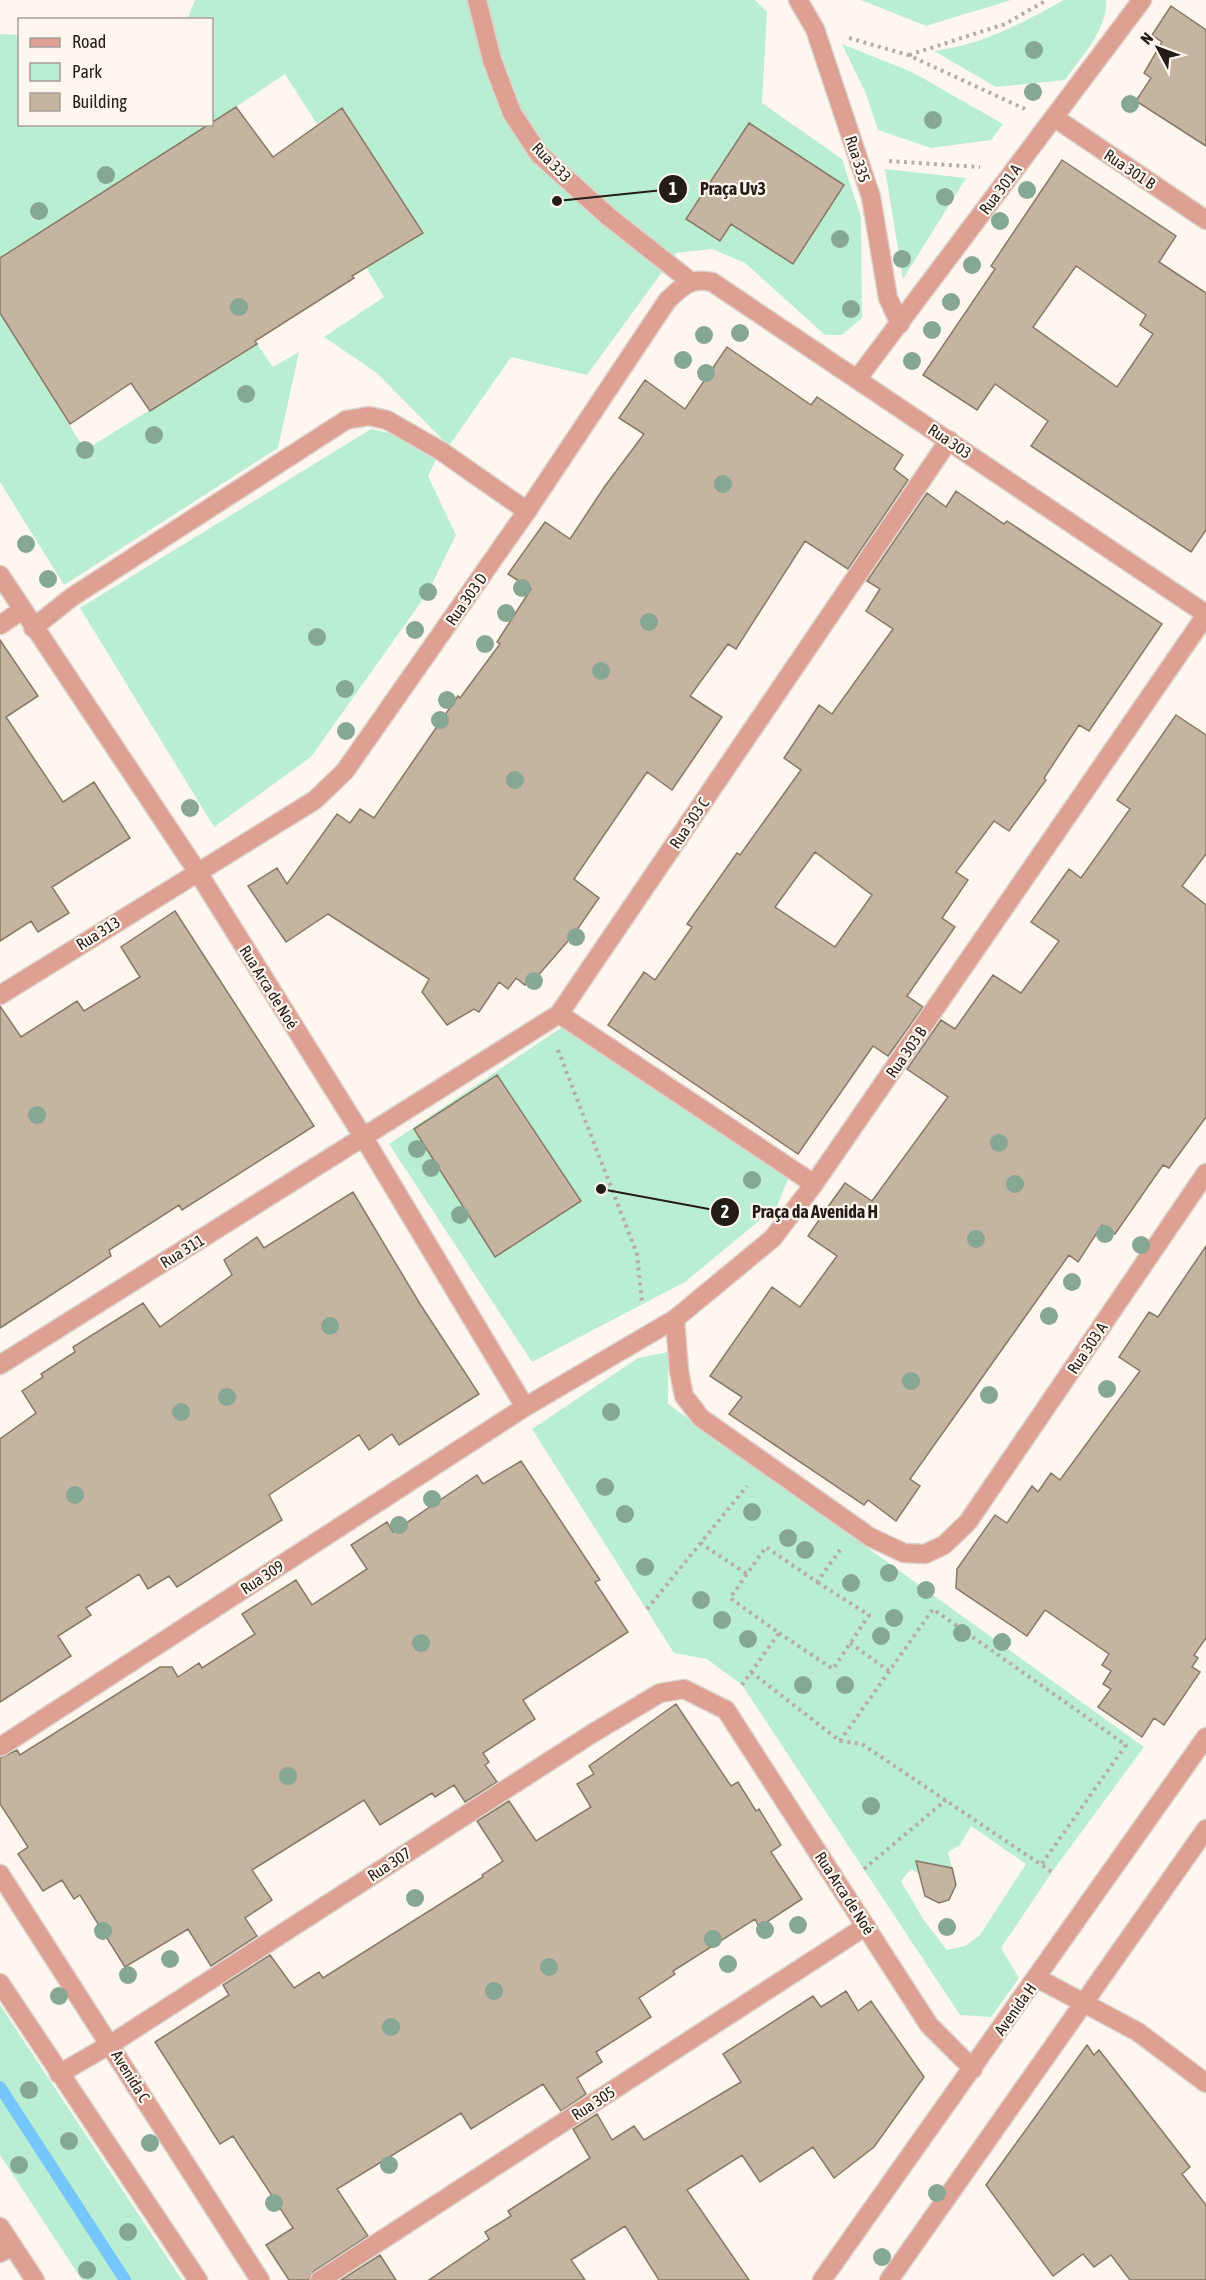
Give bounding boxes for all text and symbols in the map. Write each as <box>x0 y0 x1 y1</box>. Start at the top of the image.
legend <box>18 18 213 126</box>
north arrow <box>1128 18 1188 78</box>
text: N <box>1137 29 1157 48</box>
text: Road <box>72 31 106 52</box>
text: Park <box>72 61 102 82</box>
text: Building <box>72 91 127 112</box>
street label: Rua 335 <box>842 133 874 185</box>
street label: Rua 333 <box>529 139 575 185</box>
street label: Rua 301 B <box>1101 145 1159 193</box>
street label: Rua 301 A <box>975 160 1025 218</box>
callout: Praça Uv3 <box>658 171 778 207</box>
text: 1 <box>669 178 677 199</box>
text: Praça Uv3 <box>700 178 766 199</box>
street label: Rua 303 <box>925 420 975 462</box>
street label: Rua 303 D <box>442 570 490 628</box>
street label: Rua 303 C <box>666 794 712 852</box>
street label: Rua 313 <box>73 913 123 953</box>
street label: Rua Arca de Noé <box>236 942 302 1032</box>
street label: Rua 303 B <box>882 1023 930 1081</box>
callout: Praça da Avenida H <box>710 1194 890 1230</box>
text: 2 <box>721 1201 729 1222</box>
text: Praça da Avenida H <box>752 1201 878 1222</box>
street label: Rua 311 <box>157 1231 207 1271</box>
street label: Rua 303 A <box>1063 1319 1111 1377</box>
street label: Rua 309 <box>237 1556 287 1598</box>
street label: Rua 307 <box>364 1843 414 1885</box>
street label: Rua Arca de Noé <box>812 1848 878 1938</box>
street label: Avenida H <box>991 1979 1039 2039</box>
street label: Avenida C <box>108 2047 154 2105</box>
street label: Rua 305 <box>568 2082 618 2124</box>

